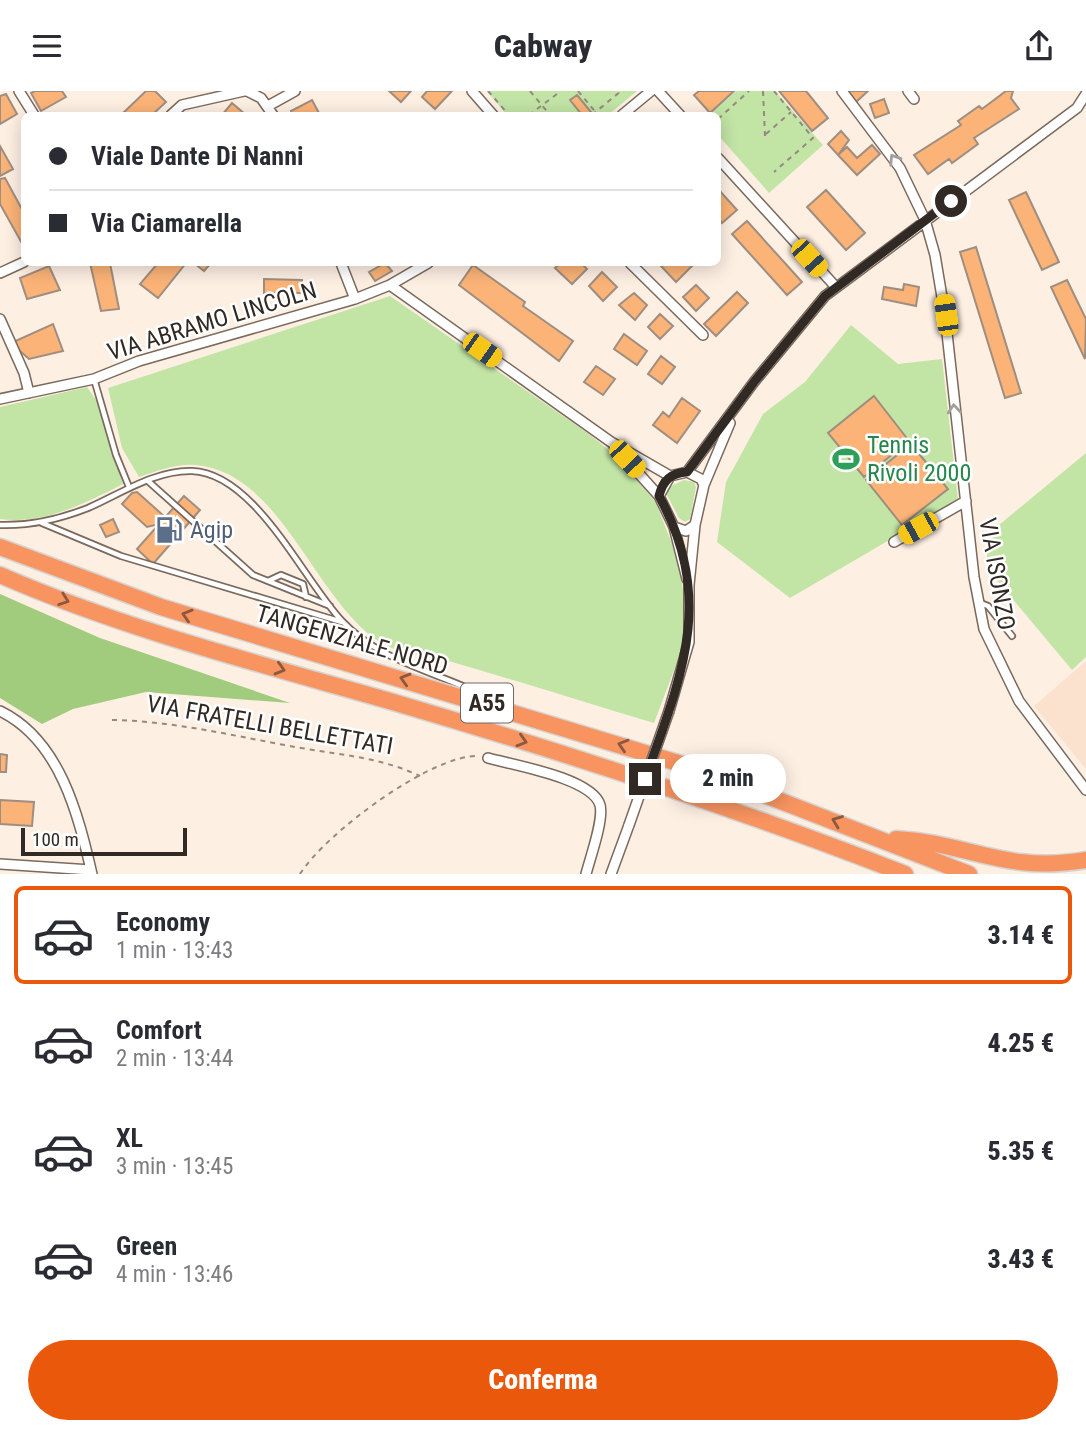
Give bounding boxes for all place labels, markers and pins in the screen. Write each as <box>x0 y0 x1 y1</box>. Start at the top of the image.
place label: Tennis Rivoli 2000 <box>867 431 971 487</box>
sports icon: Tennis Rivoli 2000 <box>831 444 861 474</box>
fuel station icon: Agip <box>154 515 184 545</box>
place label: Agip <box>190 516 233 544</box>

